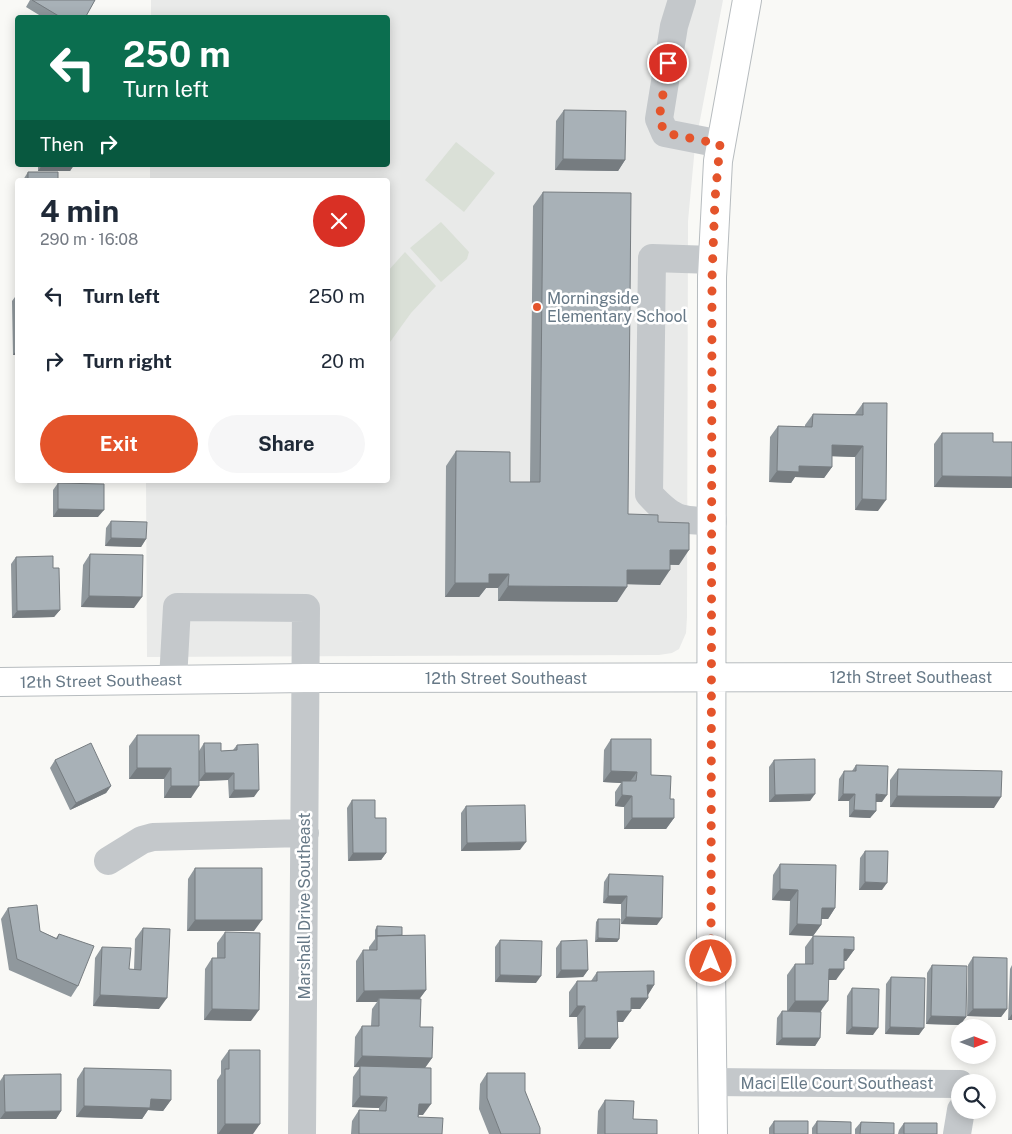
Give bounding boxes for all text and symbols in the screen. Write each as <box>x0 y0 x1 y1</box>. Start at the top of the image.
text: 250 m <box>123 34 231 75</box>
icon: left <box>40 35 105 100</box>
pin <box>647 42 689 84</box>
icon: arrive <box>654 49 682 77</box>
text: Turn left <box>123 76 209 102</box>
icon: right <box>94 130 122 158</box>
text: Then <box>40 133 84 155</box>
text: 4 min <box>40 193 119 229</box>
button: close <box>313 195 365 247</box>
text: 290 m · 16:08 <box>40 230 138 249</box>
icon: left <box>40 282 68 310</box>
text: Turn left <box>83 285 160 307</box>
text: 250 m <box>309 285 365 307</box>
place label: Morningside Elementary School <box>547 289 688 326</box>
marker: Morningside Elementary School <box>531 301 543 313</box>
icon: right <box>40 347 68 375</box>
text: Turn right <box>83 350 172 372</box>
text: 20 m <box>321 350 365 372</box>
button: Exit <box>40 415 198 473</box>
button: Share <box>208 415 365 473</box>
street label: 12th Street Southeast <box>830 668 992 687</box>
street label: 12th Street Southeast <box>425 669 587 688</box>
street label: 12th Street Southeast <box>20 670 182 692</box>
street label: Marshall Drive Southeast <box>295 812 314 1000</box>
position arrow <box>684 934 736 986</box>
north arrow <box>951 1019 996 1064</box>
map controls <box>951 1019 996 1119</box>
street label: Maci Elle Court Southeast <box>741 1074 933 1093</box>
button: search <box>951 1074 996 1119</box>

